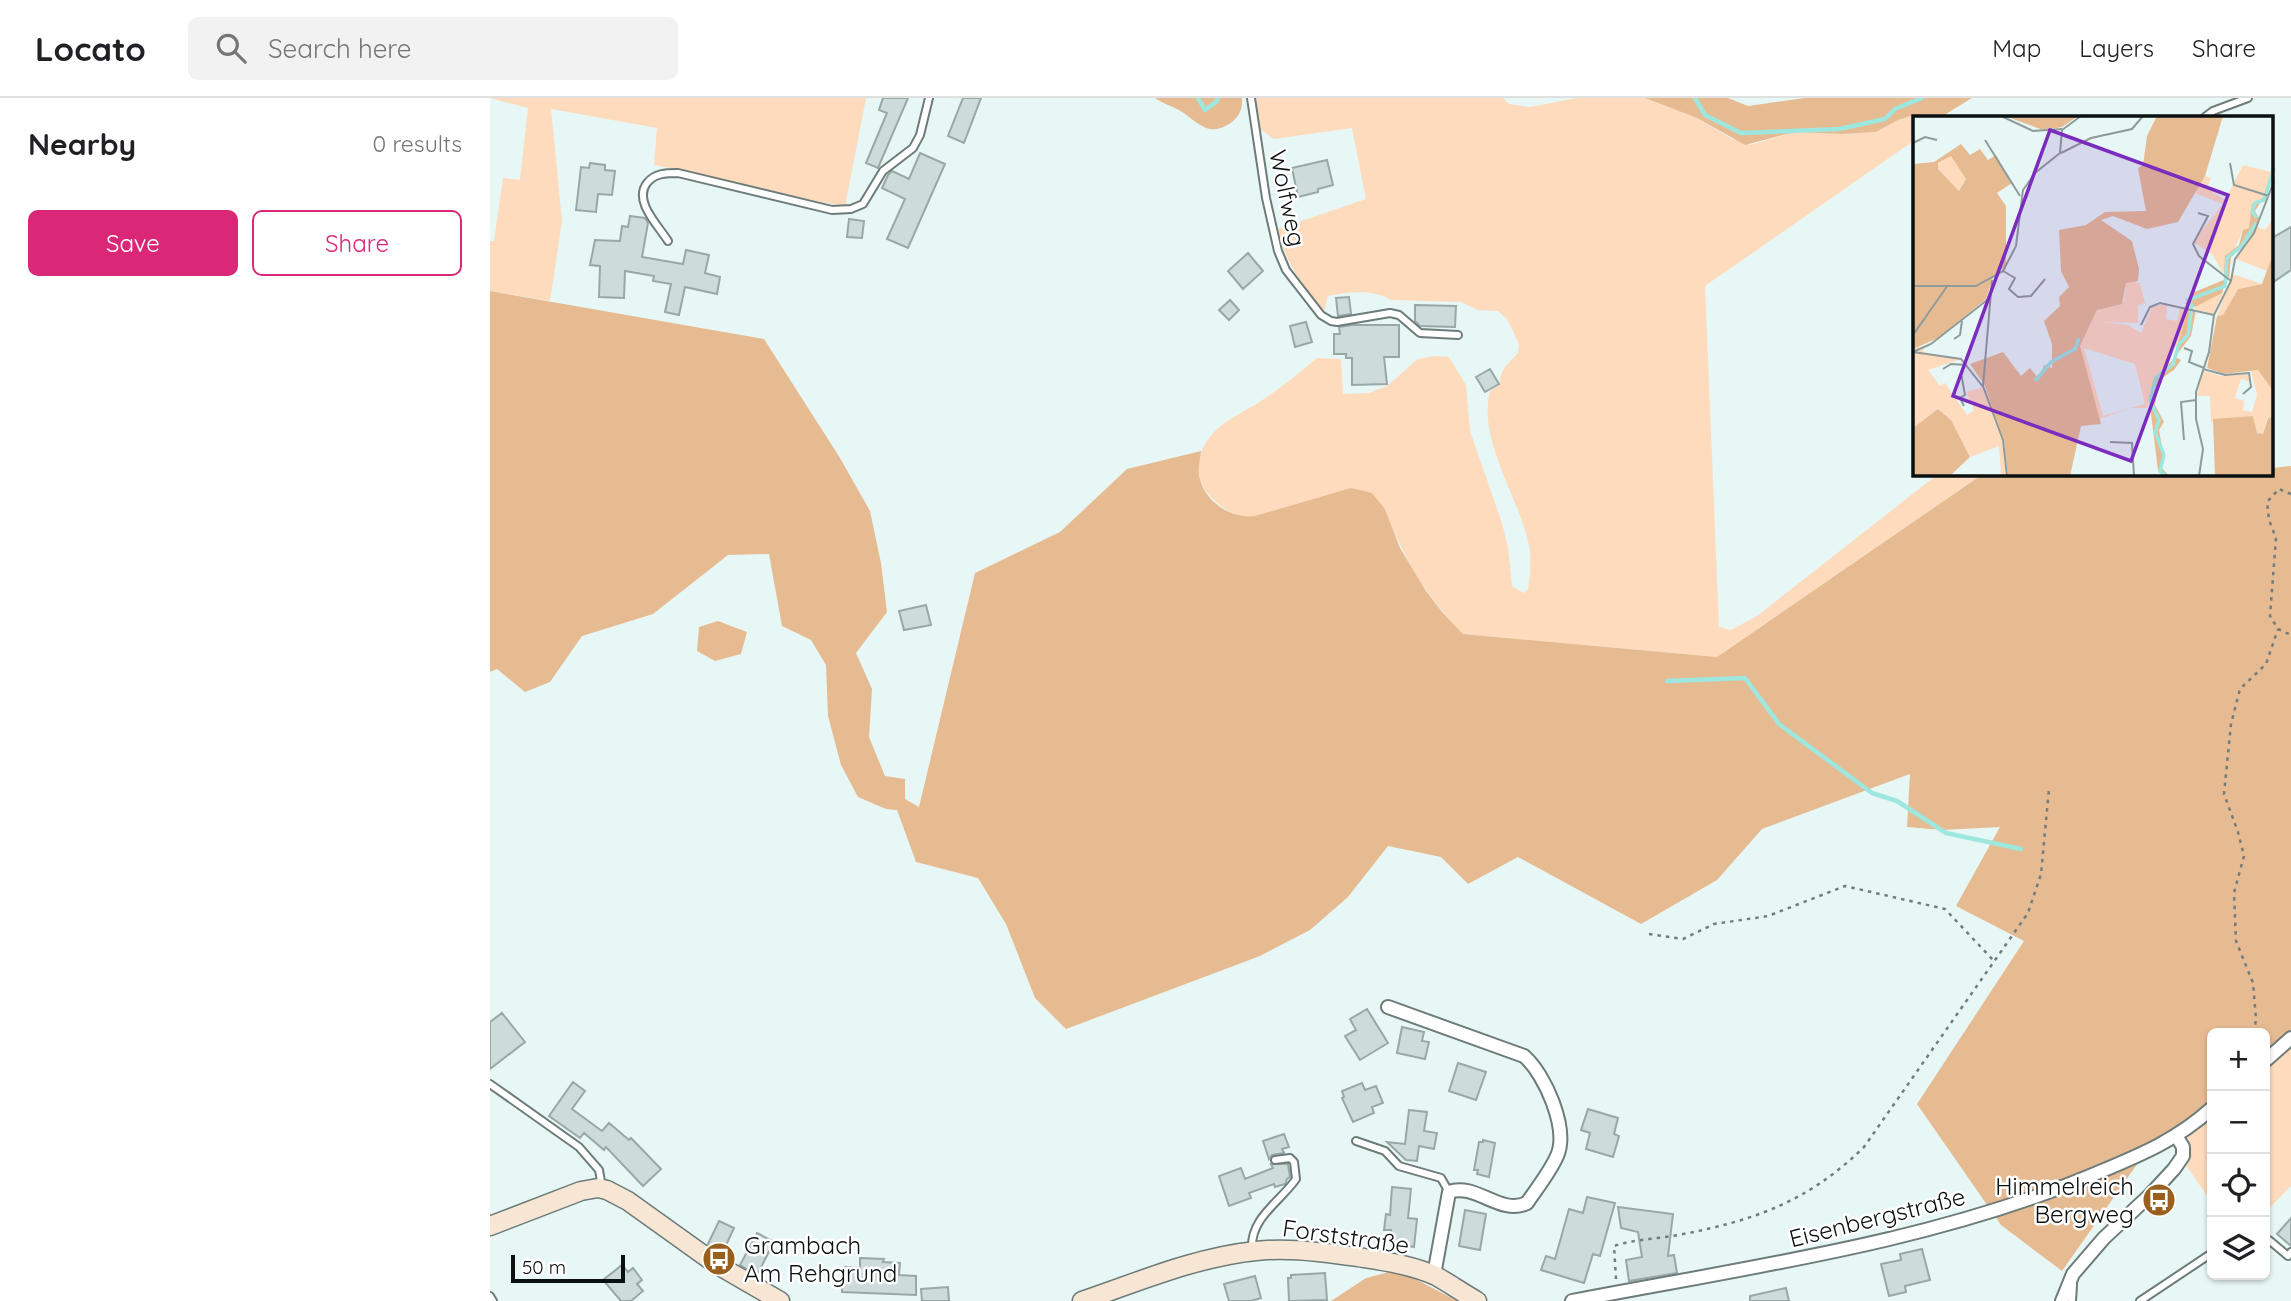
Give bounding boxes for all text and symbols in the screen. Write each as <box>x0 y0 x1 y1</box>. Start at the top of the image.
search box <box>188 17 678 80</box>
text: Locato <box>35 28 146 69</box>
icon: search <box>212 29 250 67</box>
text: Search here <box>268 32 411 65</box>
text: Map <box>1992 33 2041 63</box>
text: Layers <box>2079 33 2154 63</box>
text: Share <box>2192 33 2256 63</box>
inset map <box>1913 116 2274 476</box>
text: Nearby <box>28 125 136 163</box>
text: 0 results <box>373 129 462 158</box>
street label: Wolfweg <box>1263 147 1313 249</box>
button: Save <box>28 210 238 276</box>
button: Share <box>252 210 462 276</box>
map controls <box>2207 1028 2270 1280</box>
button: + <box>2207 1028 2270 1091</box>
button: − <box>2207 1091 2270 1154</box>
button: locate <box>2207 1154 2270 1217</box>
place label: Himmelreich Bergweg <box>1995 1171 2134 1229</box>
street label: Eisenbergstraße <box>1786 1181 1968 1253</box>
bus stop icon: Himmelreich Bergweg <box>2140 1181 2178 1219</box>
street label: Forststraße <box>1281 1212 1411 1260</box>
button: layers <box>2207 1217 2270 1280</box>
place label: Grambach Am Rehgrund <box>744 1230 897 1288</box>
bus stop icon: Grambach Am Rehgrund <box>700 1240 738 1278</box>
scale bar <box>511 1252 625 1284</box>
text: 50 m <box>522 1255 566 1279</box>

